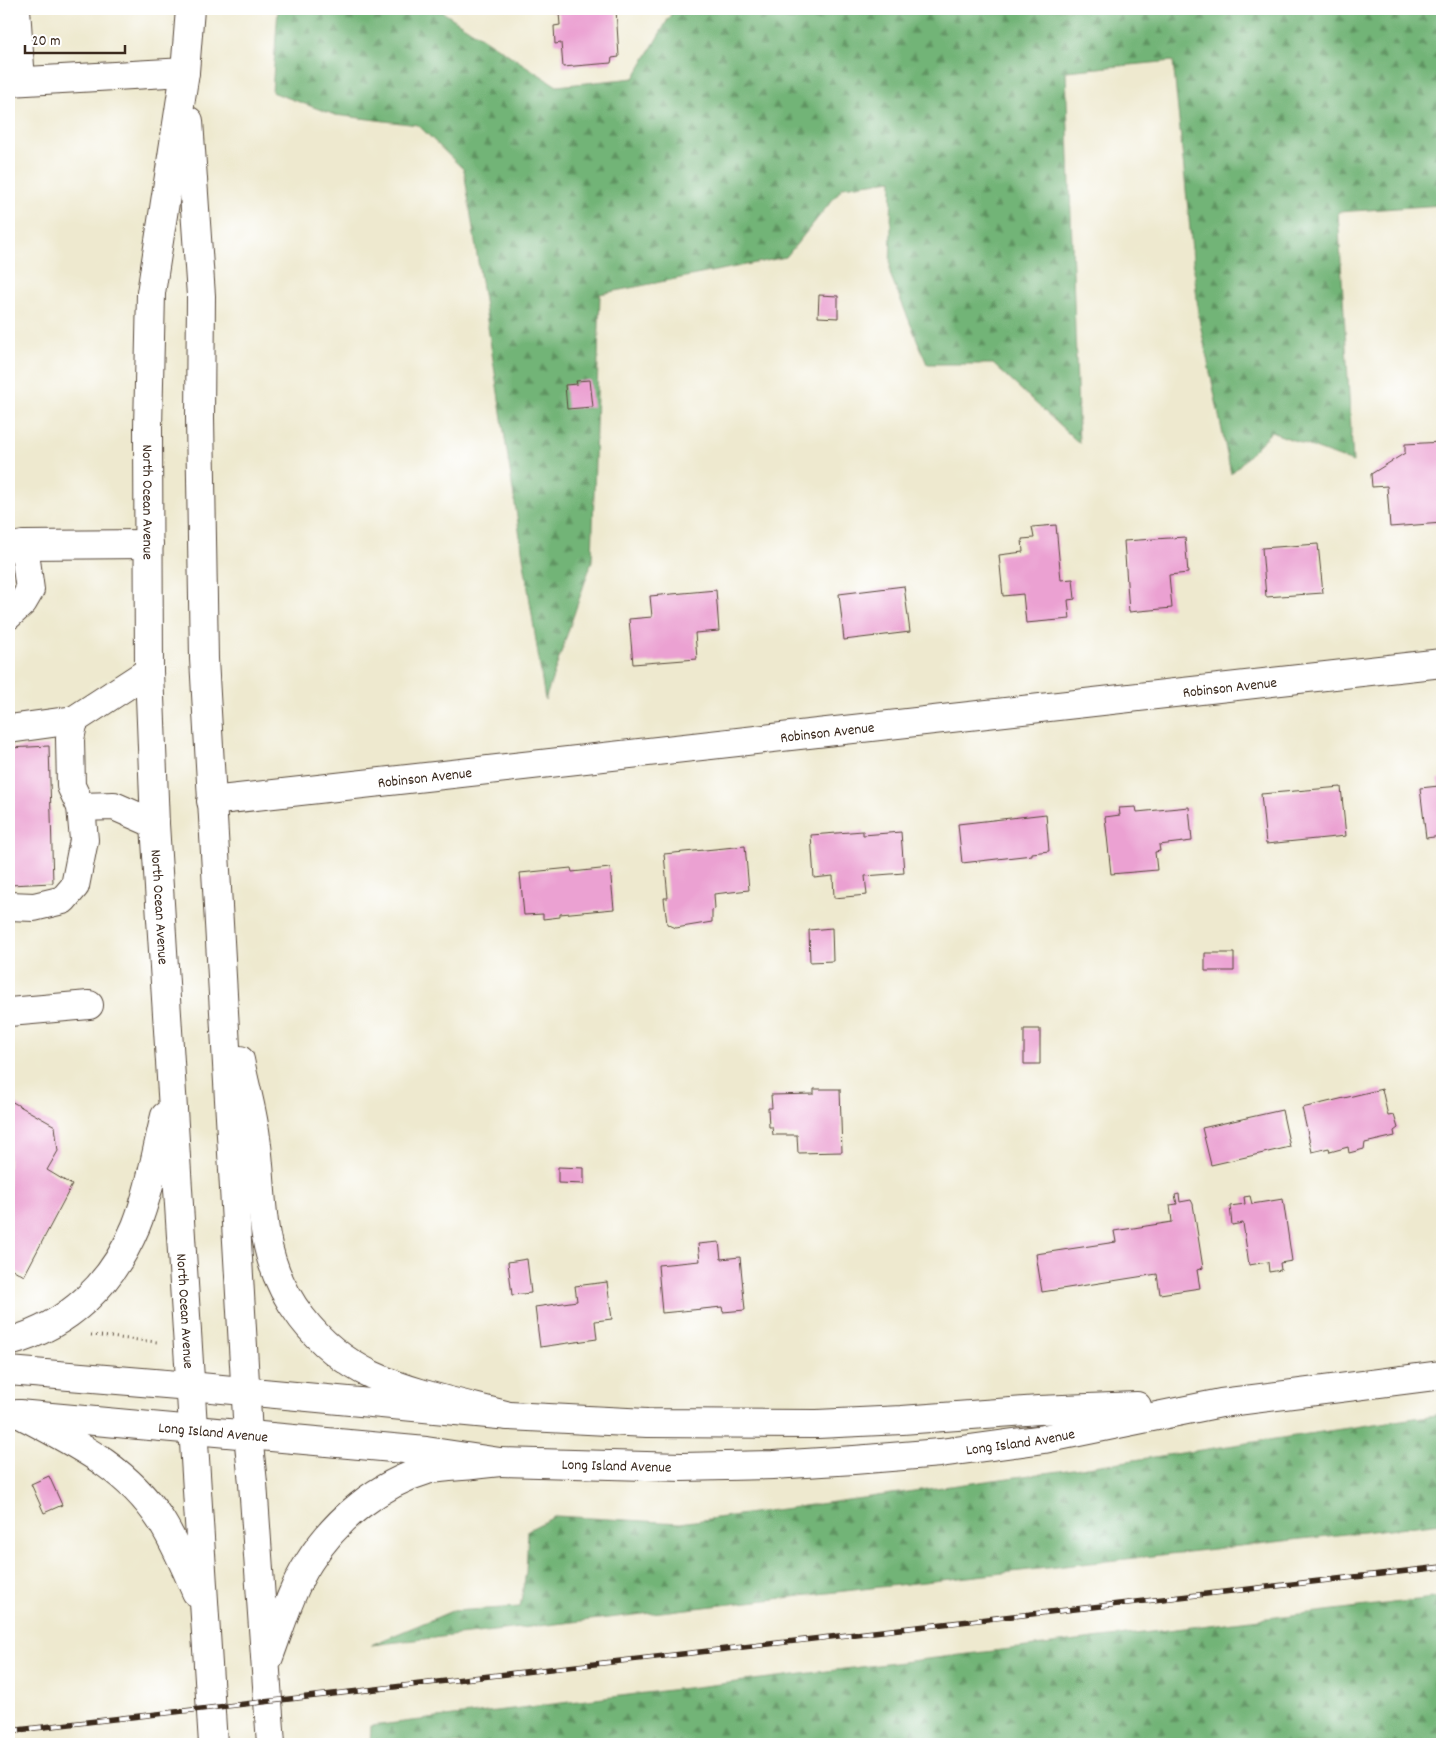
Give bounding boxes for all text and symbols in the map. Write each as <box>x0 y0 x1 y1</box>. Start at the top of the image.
scale bar <box>25 22 125 54</box>
text: 20 m <box>32 31 60 53</box>
street label: North Ocean Avenue <box>135 444 158 560</box>
street label: Robinson Avenue <box>1182 673 1278 705</box>
street label: Robinson Avenue <box>779 718 876 750</box>
street label: Robinson Avenue <box>377 763 474 795</box>
street label: North Ocean Avenue <box>144 849 173 966</box>
street label: North Ocean Avenue <box>169 1253 198 1370</box>
street label: Long Island Avenue <box>157 1418 269 1450</box>
street label: Long Island Avenue <box>965 1424 1077 1462</box>
street label: Long Island Avenue <box>561 1455 672 1480</box>

